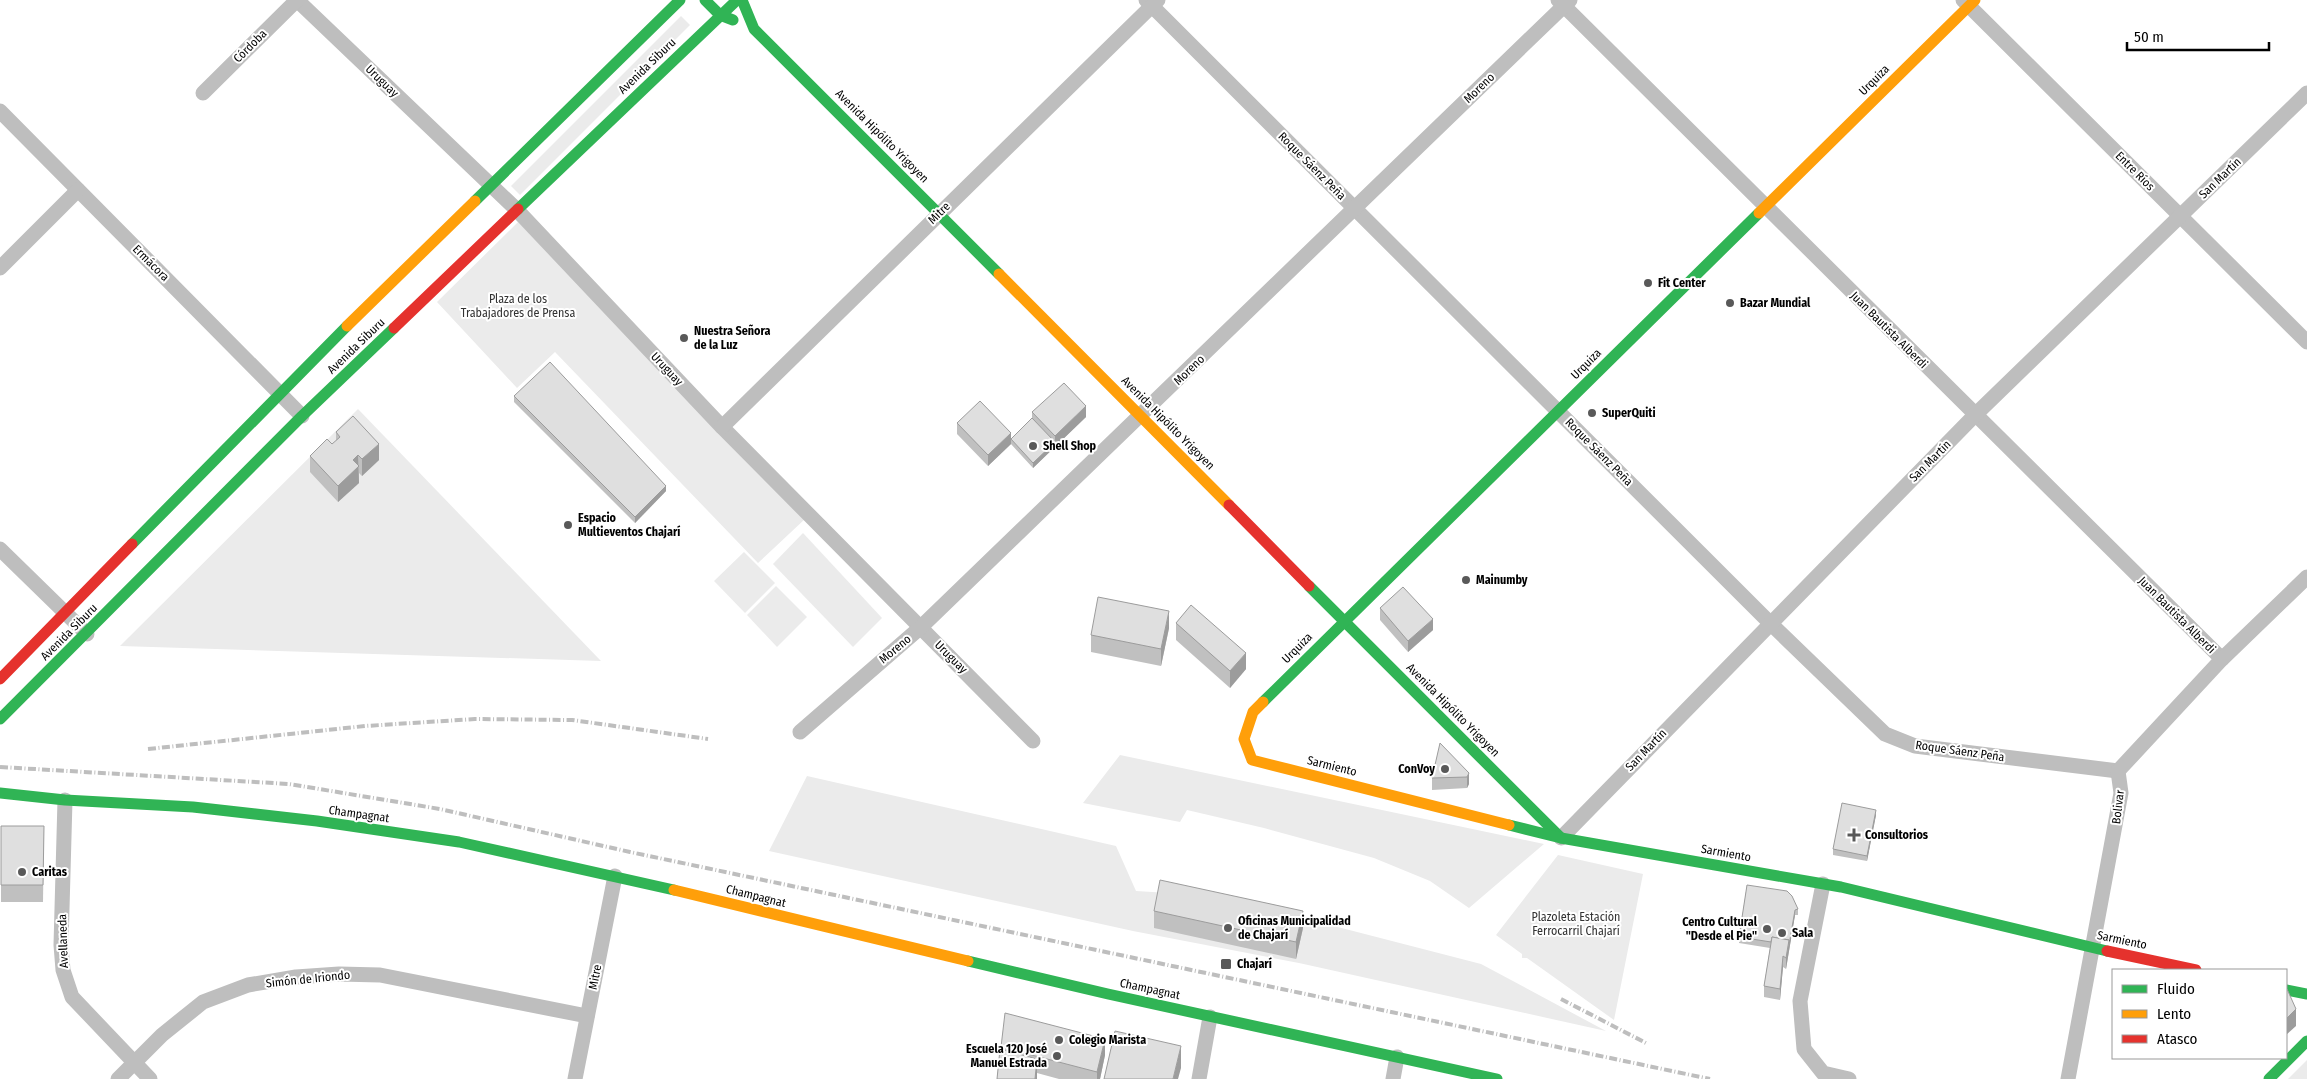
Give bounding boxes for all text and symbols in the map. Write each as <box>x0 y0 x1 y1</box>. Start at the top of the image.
scale bar <box>2127 20 2270 52</box>
street label: Córdoba <box>231 26 270 65</box>
text: 50 m <box>2134 28 2164 46</box>
street label: Avenida Siburu <box>615 35 679 97</box>
street label: Uruguay <box>363 62 402 101</box>
street label: Urquiza <box>1856 62 1892 98</box>
street label: Moreno <box>1461 70 1497 106</box>
street label: Avenida Hipólito Yrigoyen <box>833 87 931 185</box>
street label: Roque Sáenz Peña <box>1275 129 1349 203</box>
street label: Entre Ríos <box>2113 149 2157 193</box>
street label: San Martín <box>2196 155 2244 201</box>
street label: Mitre <box>925 199 953 227</box>
street label: Ermácora <box>130 242 172 284</box>
place label: Fit Center <box>1658 276 1706 290</box>
marker: Fit Center <box>1642 277 1654 289</box>
street label: Juan Bautista Alberdi <box>1848 289 1930 371</box>
park label: Plaza de los Trabajadores de Prensa <box>461 292 575 320</box>
place label: Bazar Mundial <box>1740 296 1811 310</box>
marker: Bazar Mundial <box>1724 297 1736 309</box>
street label: Avenida Siburu <box>324 315 388 377</box>
place label: Nuestra Señora de la Luz <box>694 324 771 352</box>
marker: Nuestra Señora de la Luz <box>678 332 690 344</box>
street label: Urquiza <box>1568 346 1604 382</box>
street label: Uruguay <box>648 349 686 389</box>
street label: Moreno <box>1171 352 1207 388</box>
street label: Avenida Hipólito Yrigoyen <box>1119 374 1217 472</box>
place label: SuperQuiti <box>1602 406 1656 420</box>
marker: SuperQuiti <box>1586 407 1598 419</box>
street label: Roque Sáenz Peña <box>1562 415 1636 489</box>
street label: San Martín <box>1906 437 1954 485</box>
place label: Shell Shop <box>1043 439 1097 453</box>
marker: Shell Shop <box>1027 440 1039 452</box>
place label: Espacio Multieventos Chajarí <box>578 511 681 539</box>
marker: Espacio Multieventos Chajarí <box>562 519 574 531</box>
place label: Mainumby <box>1476 573 1528 587</box>
marker: Mainumby <box>1460 574 1472 586</box>
street label: Juan Bautista Alberdi <box>2136 574 2218 656</box>
street label: Avenida Siburu <box>38 601 100 663</box>
street label: Urquiza <box>1279 630 1315 666</box>
street label: Moreno <box>876 632 914 666</box>
street label: Uruguay <box>932 638 971 677</box>
street label: Avenida Hipólito Yrigoyen <box>1404 661 1502 759</box>
street label: San Martín <box>1623 726 1669 774</box>
street label: Roque Sáenz Peña <box>1915 738 2006 764</box>
street label: Sarmiento <box>1306 753 1358 779</box>
place label: ConVoy <box>1398 762 1435 776</box>
marker: ConVoy <box>1439 763 1451 775</box>
street label: Bolivar <box>2109 788 2127 825</box>
street label: Champagnat <box>328 803 390 825</box>
marker: Consultorios <box>1847 828 1861 842</box>
place label: Consultorios <box>1865 828 1929 842</box>
street label: Sarmiento <box>1700 842 1752 864</box>
place label: Caritas <box>32 865 68 879</box>
marker: Caritas <box>16 866 28 878</box>
street label: Champagnat <box>725 882 787 910</box>
park label: Plazoleta Estación Ferrocarril Chajarí <box>1532 910 1620 938</box>
street label: Avellaneda <box>55 914 71 968</box>
place label: Oficinas Municipalidad de Chajarí <box>1238 914 1351 942</box>
place label: Centro Cultural "Desde el Pie" <box>1682 915 1758 943</box>
marker: Oficinas Municipalidad de Chajarí <box>1222 922 1234 934</box>
marker: Centro Cultural "Desde el Pie" <box>1761 923 1773 935</box>
place label: Sala <box>1792 926 1813 940</box>
marker: Sala <box>1776 927 1788 939</box>
street label: Sarmiento <box>2096 928 2148 952</box>
marker: Chajarí <box>1219 957 1233 971</box>
place label: Chajarí <box>1237 957 1273 971</box>
street label: Mitre <box>586 963 604 991</box>
street label: Simón de Iriondo <box>265 968 351 990</box>
legend <box>2112 969 2287 1059</box>
street label: Champagnat <box>1119 976 1181 1002</box>
text: Fluido <box>2157 980 2195 998</box>
text: Lento <box>2157 1005 2191 1023</box>
text: Atasco <box>2157 1030 2197 1048</box>
place label: Colegio Marista <box>1069 1033 1146 1047</box>
marker: Colegio Marista <box>1053 1034 1065 1046</box>
place label: Escuela 120 José Manuel Estrada <box>966 1042 1047 1070</box>
marker: Escuela 120 José Manuel Estrada <box>1051 1050 1063 1062</box>

